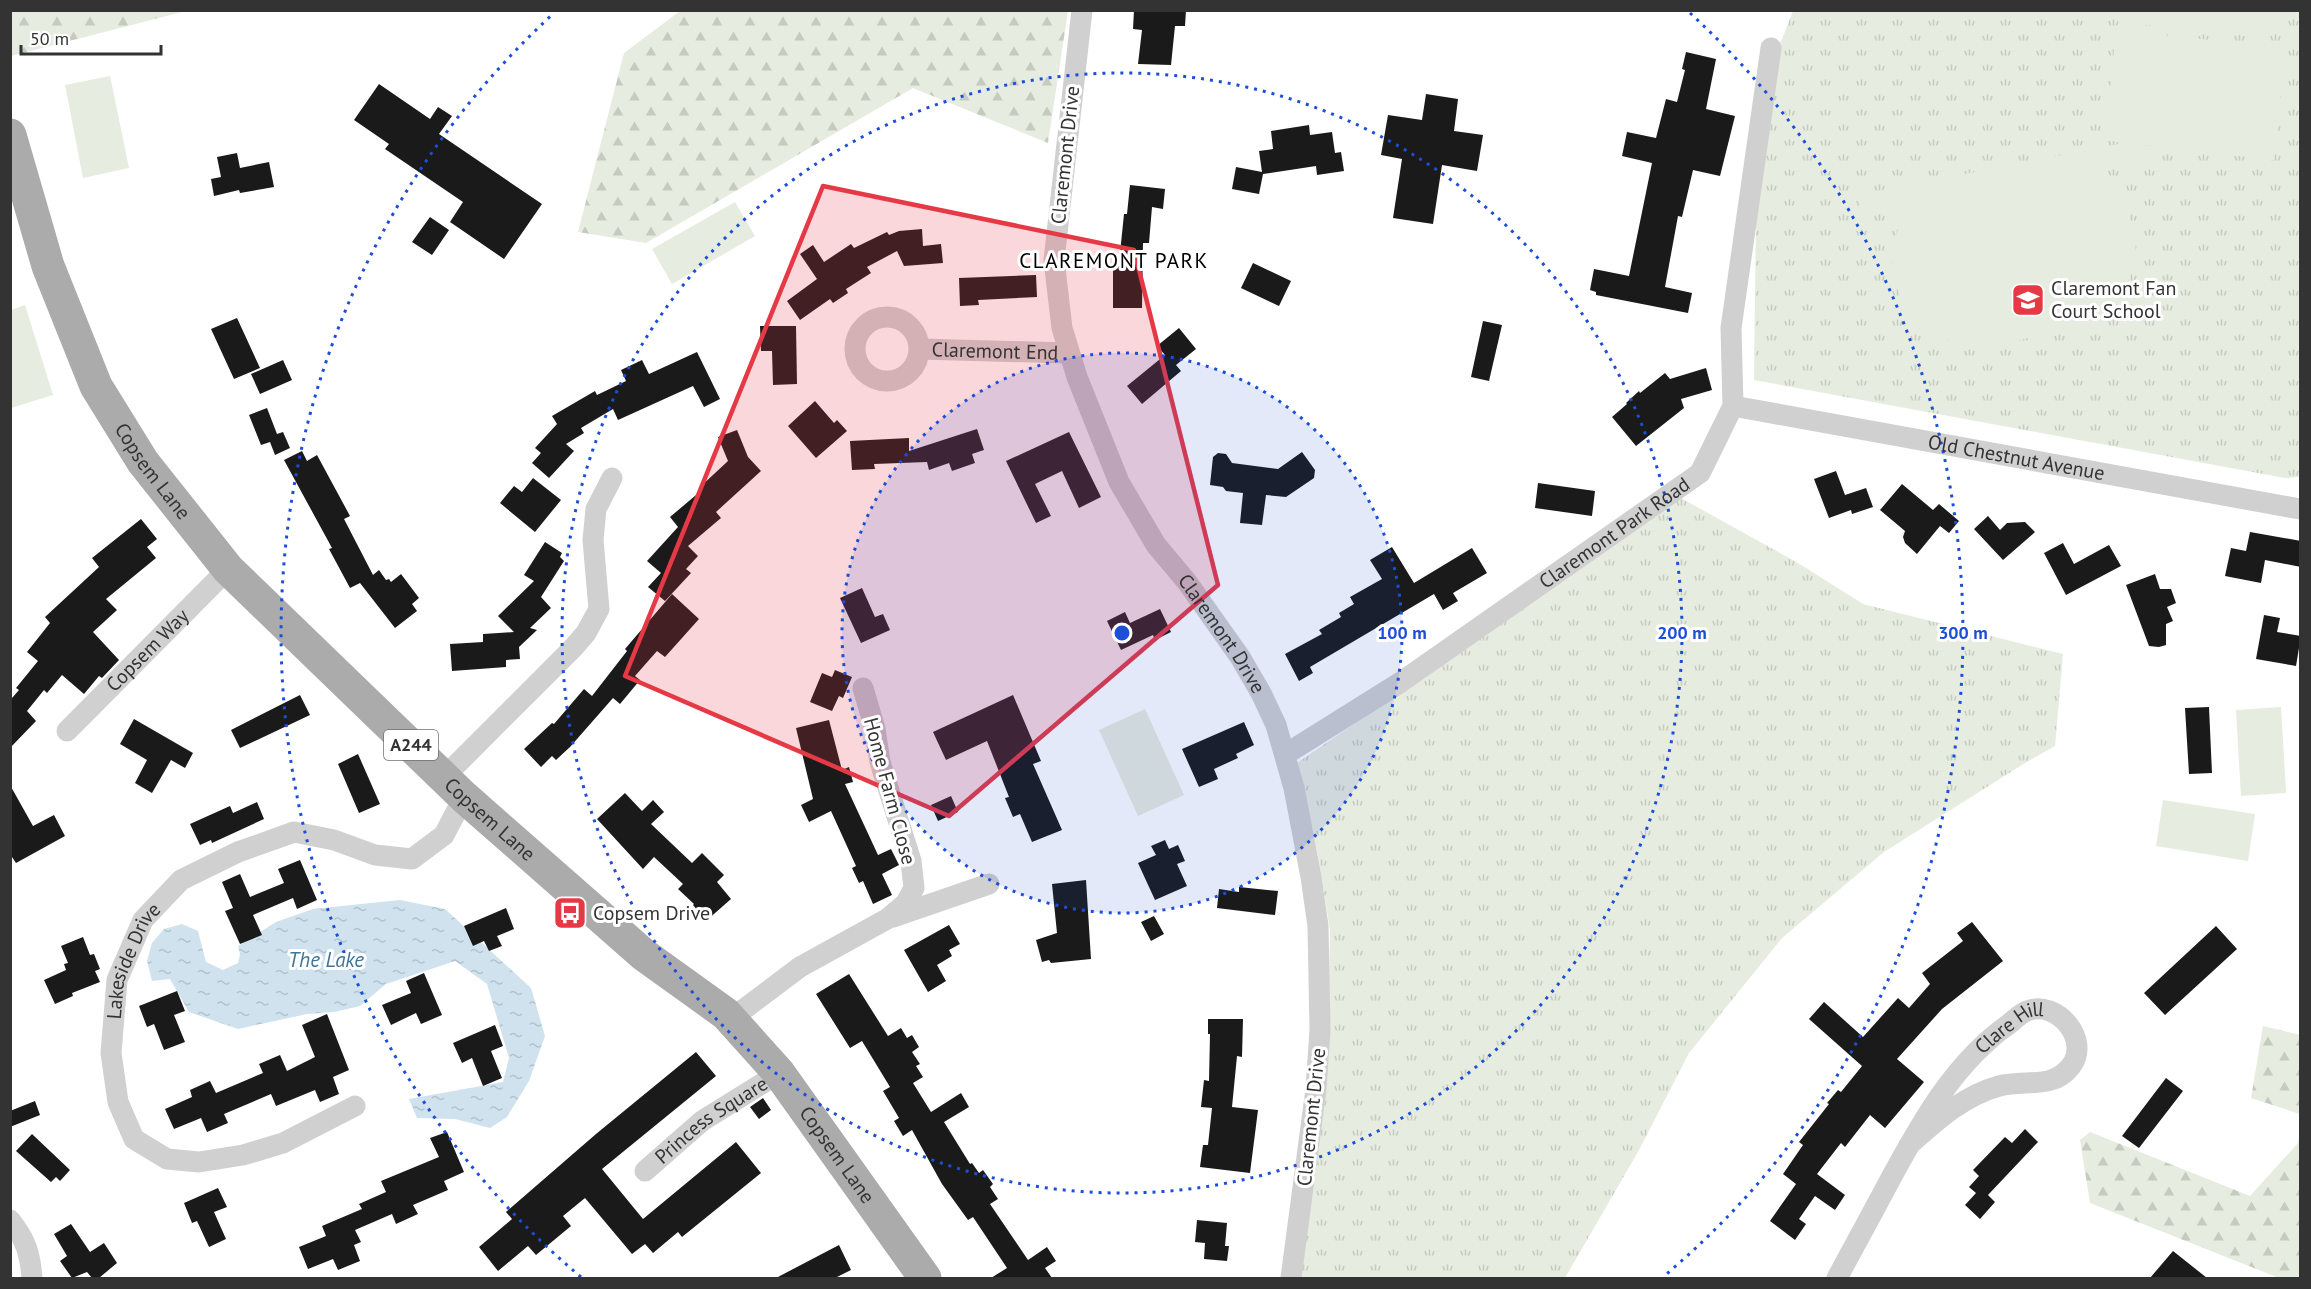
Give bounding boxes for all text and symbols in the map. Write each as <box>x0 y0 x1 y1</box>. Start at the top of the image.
scale bar <box>21 18 160 56</box>
text: 50 m <box>30 27 69 50</box>
street label: Claremont Drive <box>1045 85 1085 225</box>
district label: CLAREMONT PARK <box>1019 247 1209 274</box>
place label: Claremont Fan Court School <box>2051 275 2176 324</box>
school or university icon: Claremont Fan Court School <box>2010 282 2046 318</box>
street label: Claremont End <box>931 336 1059 366</box>
street label: Copsem Lane <box>109 418 197 525</box>
street label: Old Chestnut Avenue <box>1926 429 2107 486</box>
street label: Claremont Park Road <box>1534 471 1695 595</box>
street label: Claremont Drive <box>1172 568 1271 698</box>
street label: Copsem Way <box>100 603 195 697</box>
text: 100 m <box>1377 621 1427 644</box>
text: 200 m <box>1657 621 1707 644</box>
text: 300 m <box>1938 621 1988 644</box>
centre of rings <box>1112 623 1132 643</box>
street label: Home Farm Close <box>858 715 922 867</box>
road number: A244 <box>384 730 438 760</box>
street label: Copsem Lane <box>439 772 541 867</box>
bus stop icon: Copsem Drive <box>552 895 588 931</box>
street label: Lakeside Drive <box>101 897 166 1020</box>
place label: Copsem Drive <box>593 900 710 926</box>
water label: The Lake <box>288 946 364 973</box>
street label: Clare Hill <box>1969 996 2045 1059</box>
street label: Claremont Drive <box>1291 1047 1331 1187</box>
street label: Princess Square <box>649 1070 773 1169</box>
street label: Copsem Lane <box>794 1101 881 1209</box>

